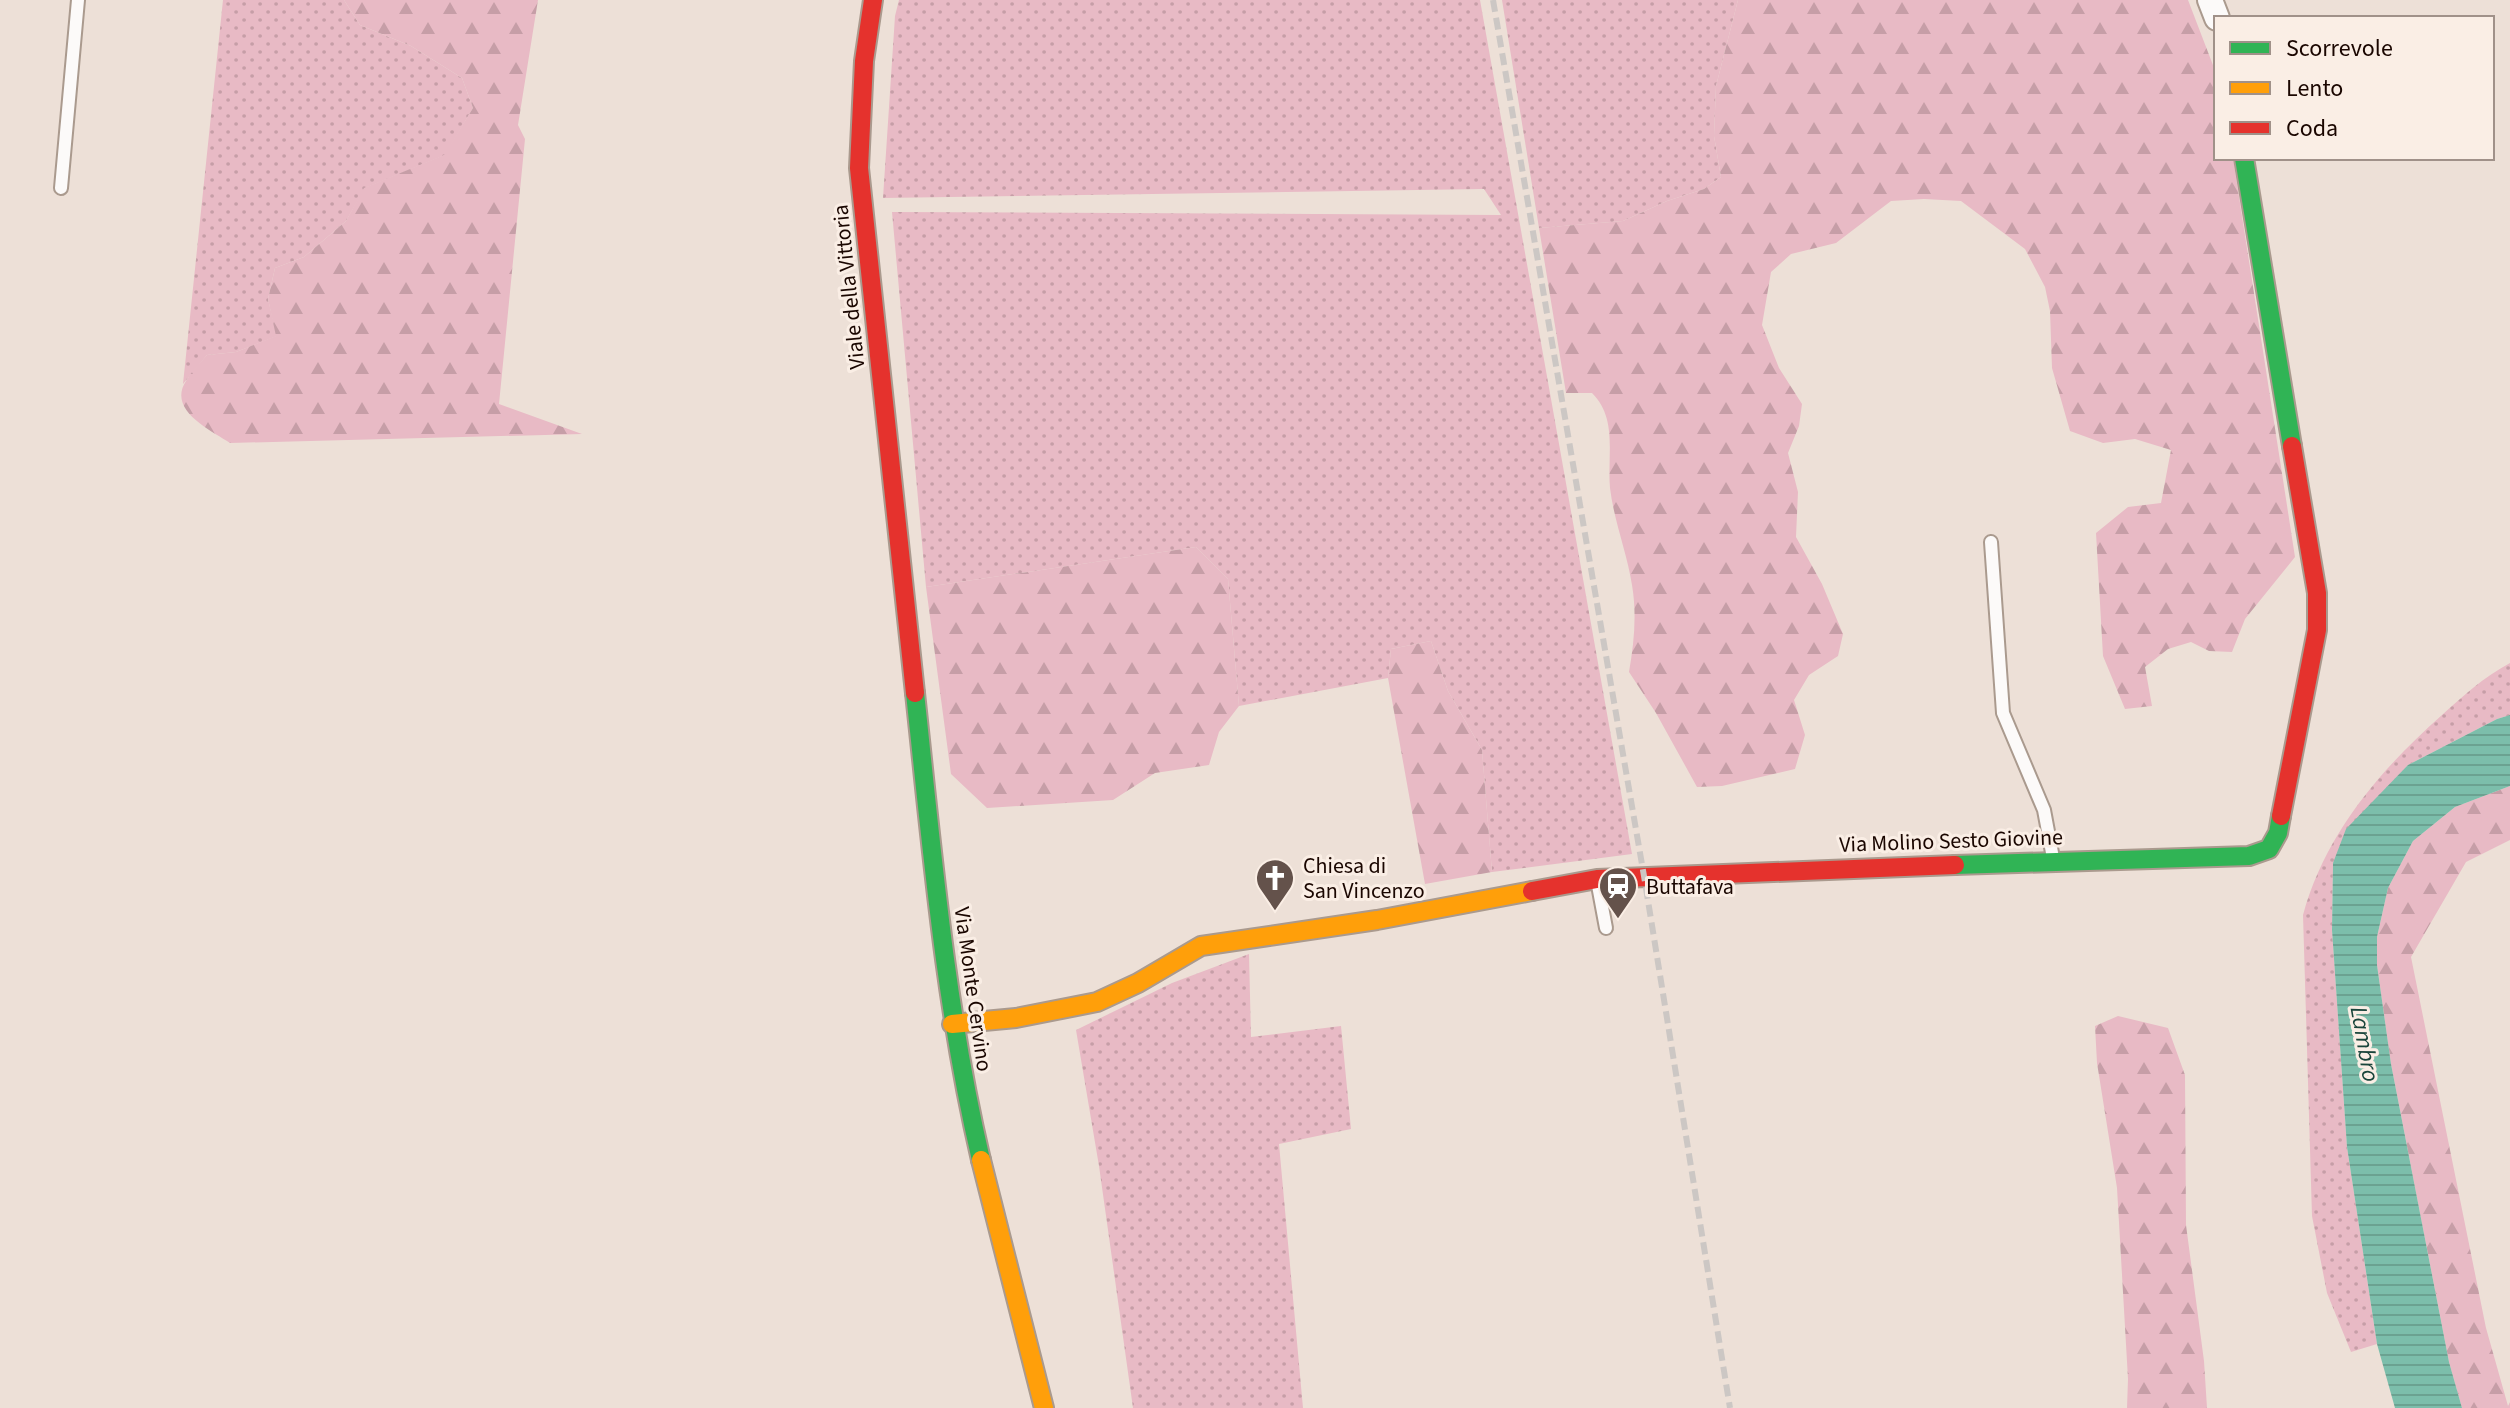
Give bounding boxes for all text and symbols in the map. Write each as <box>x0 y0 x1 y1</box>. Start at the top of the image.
legend <box>2214 16 2494 160</box>
text: Scorrevole <box>2286 31 2393 66</box>
text: Lento <box>2286 71 2343 106</box>
text: Coda <box>2286 111 2338 146</box>
street label: Viale della Vittoria <box>824 203 874 371</box>
street label: Via Molino Sesto Giovine <box>1839 821 2064 861</box>
place label: Chiesa di San Vincenzo <box>1303 850 1425 907</box>
church icon: Chiesa di San Vincenzo <box>1254 857 1296 912</box>
station icon: Buttafava <box>1597 865 1639 920</box>
place label: Buttafava <box>1646 871 1734 903</box>
street label: Via Monte Cervino <box>946 905 1000 1074</box>
water label: Lambro <box>2341 1004 2388 1085</box>

